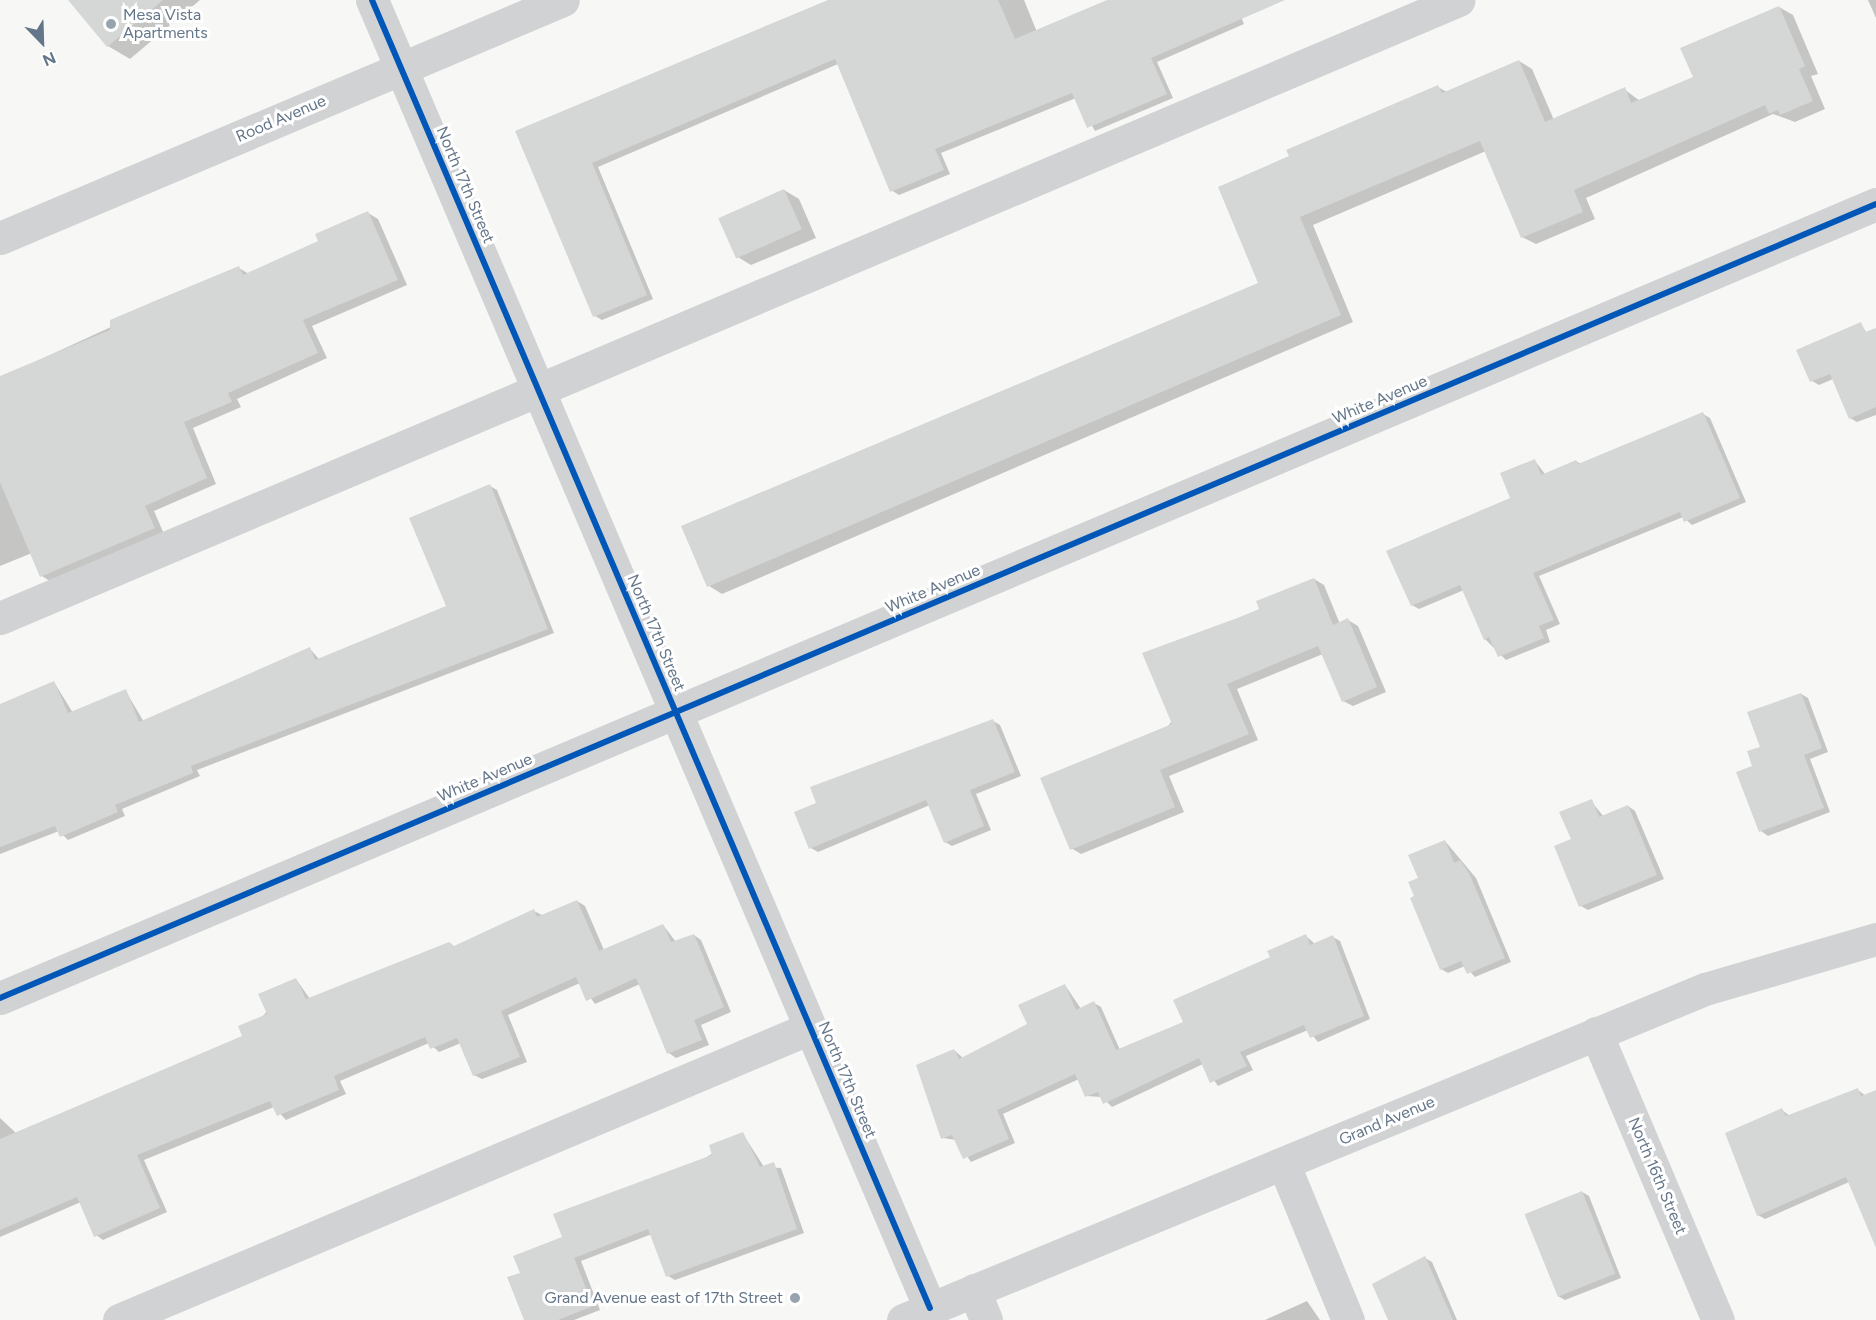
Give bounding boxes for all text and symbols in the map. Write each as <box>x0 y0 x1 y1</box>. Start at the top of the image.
place label: Mesa Vista Apartments <box>123 5 208 43</box>
north arrow <box>12 12 72 72</box>
marker: Mesa Vista Apartments <box>104 17 118 31</box>
text: N <box>40 48 59 70</box>
street label: Rood Avenue <box>233 91 329 147</box>
street label: North 17th Street <box>432 124 498 246</box>
street label: White Avenue <box>1330 371 1430 429</box>
street label: White Avenue <box>883 560 983 618</box>
street label: North 17th Street <box>623 572 689 694</box>
street label: White Avenue <box>435 749 535 807</box>
street label: North 17th Street <box>814 1019 880 1141</box>
street label: Grand Avenue <box>1336 1092 1438 1150</box>
street label: North 16th Street <box>1624 1115 1690 1237</box>
place label: Grand Avenue east of 17th Street <box>545 1288 783 1308</box>
marker: Grand Avenue east of 17th Street <box>788 1291 802 1305</box>

